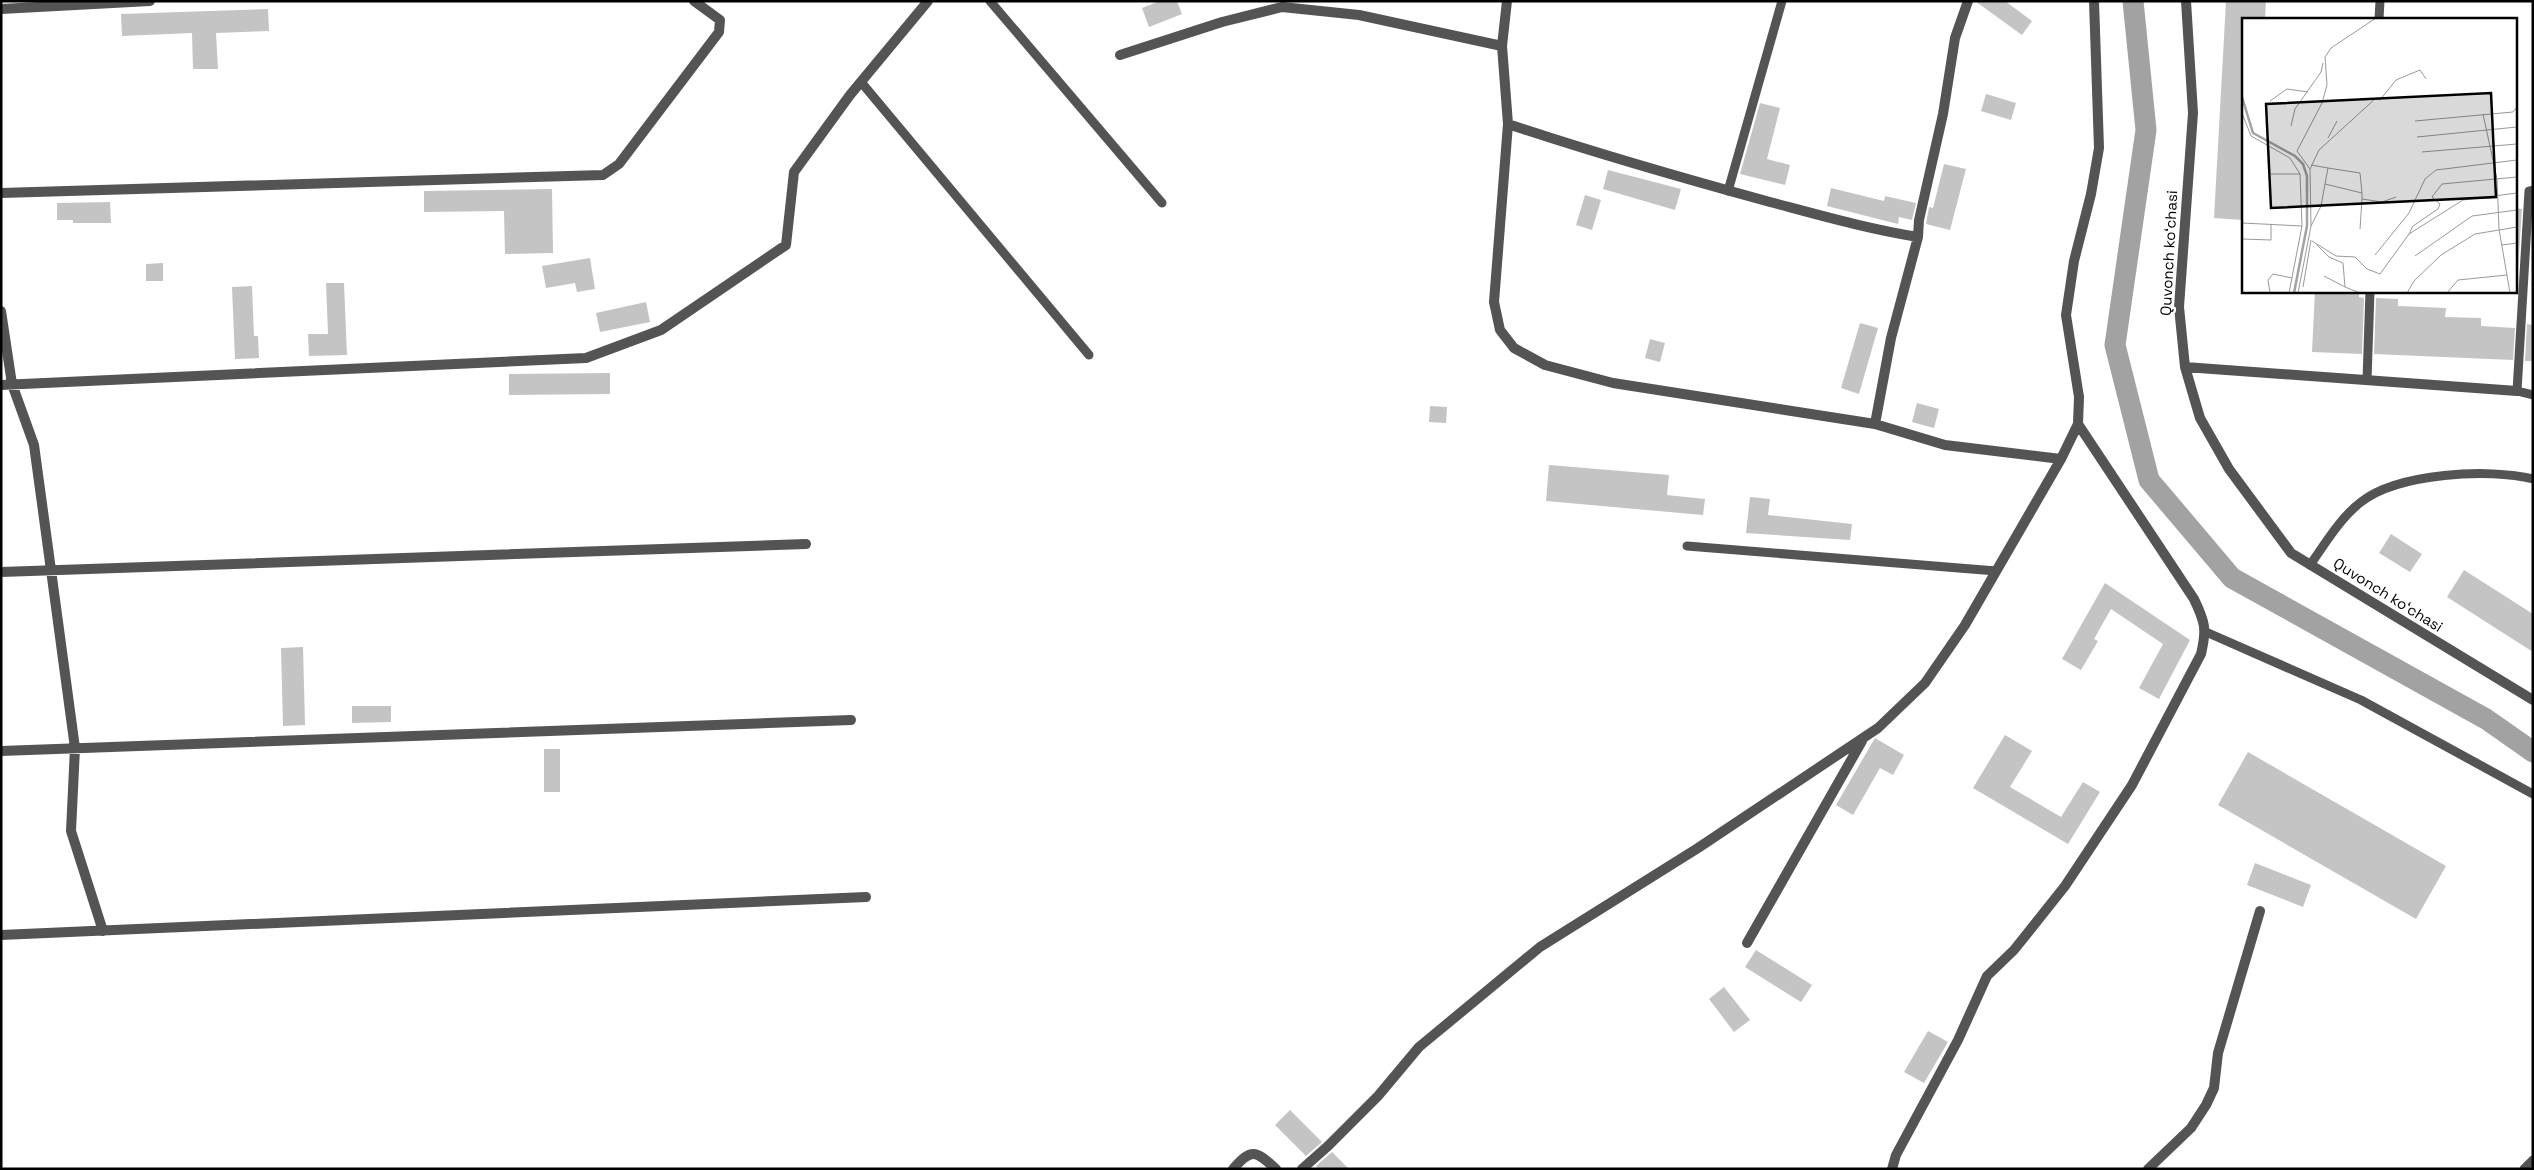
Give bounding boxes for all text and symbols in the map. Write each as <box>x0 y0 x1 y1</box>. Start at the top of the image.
inset map <box>2242 18 2516 292</box>
street label: Quvonch koʻchasi <box>2156 190 2181 316</box>
street label: Quvonch koʻchasi <box>2330 553 2447 636</box>

